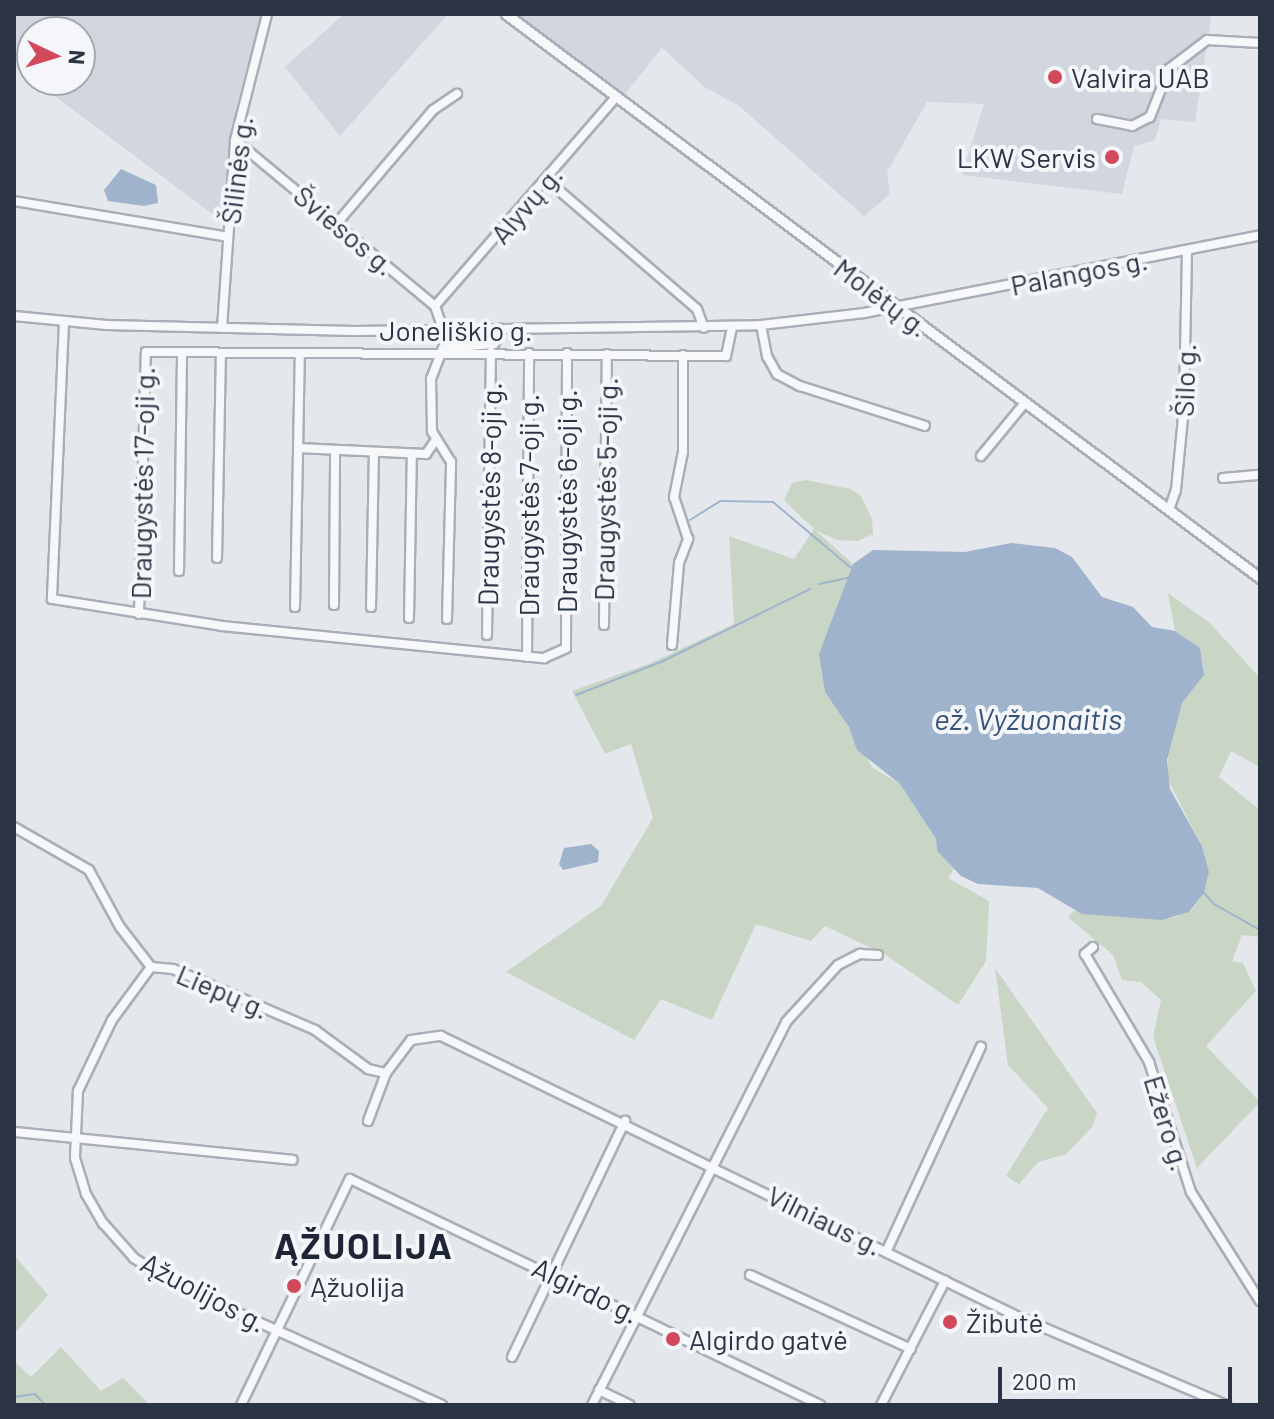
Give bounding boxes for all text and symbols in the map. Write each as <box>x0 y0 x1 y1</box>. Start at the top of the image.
north arrow <box>16 16 96 96</box>
text: N <box>64 49 91 66</box>
place label: Valvira UAB <box>1071 60 1210 94</box>
marker: Valvira UAB <box>1046 68 1064 86</box>
street label: Šilinės g. <box>213 114 259 226</box>
place label: LKW Servis <box>957 140 1096 174</box>
marker: LKW Servis <box>1103 148 1121 166</box>
street label: Alyvų g. <box>483 158 569 250</box>
street label: Šviesos g. <box>287 178 403 282</box>
street label: Palangos g. <box>1008 242 1150 302</box>
street label: Molėtų g. <box>828 250 936 344</box>
street label: Joneliškio g. <box>379 313 533 347</box>
street label: Šilo g. <box>1166 343 1202 417</box>
street label: Draugystės 17-oji g. <box>123 367 161 599</box>
street label: Draugystės 5-oji g. <box>586 377 624 601</box>
street label: Draugystės 8-oji g. <box>470 382 508 606</box>
street label: Draugystės 6-oji g. <box>549 389 583 613</box>
street label: Draugystės 7-oji g. <box>511 394 545 616</box>
water label: ež. Vyžuonaitis <box>934 700 1122 736</box>
street label: Liepų g. <box>172 957 274 1025</box>
street label: Ežero g. <box>1138 1071 1198 1175</box>
street label: Vilniaus g. <box>762 1178 888 1262</box>
district label: ĄŽUOLIJA <box>274 1223 454 1267</box>
street label: Ąžuolijos g. <box>136 1245 272 1339</box>
street label: Algirdo g. <box>527 1250 645 1330</box>
place label: Ąžuolija <box>310 1269 404 1303</box>
marker: Ąžuolija <box>285 1277 303 1295</box>
place label: Žibutė <box>966 1305 1044 1339</box>
marker: Žibutė <box>941 1313 959 1331</box>
place label: Algirdo gatvė <box>689 1322 848 1356</box>
marker: Algirdo gatvė <box>664 1330 682 1348</box>
scale bar <box>1002 1351 1236 1401</box>
text: 200 m <box>1012 1366 1077 1395</box>

